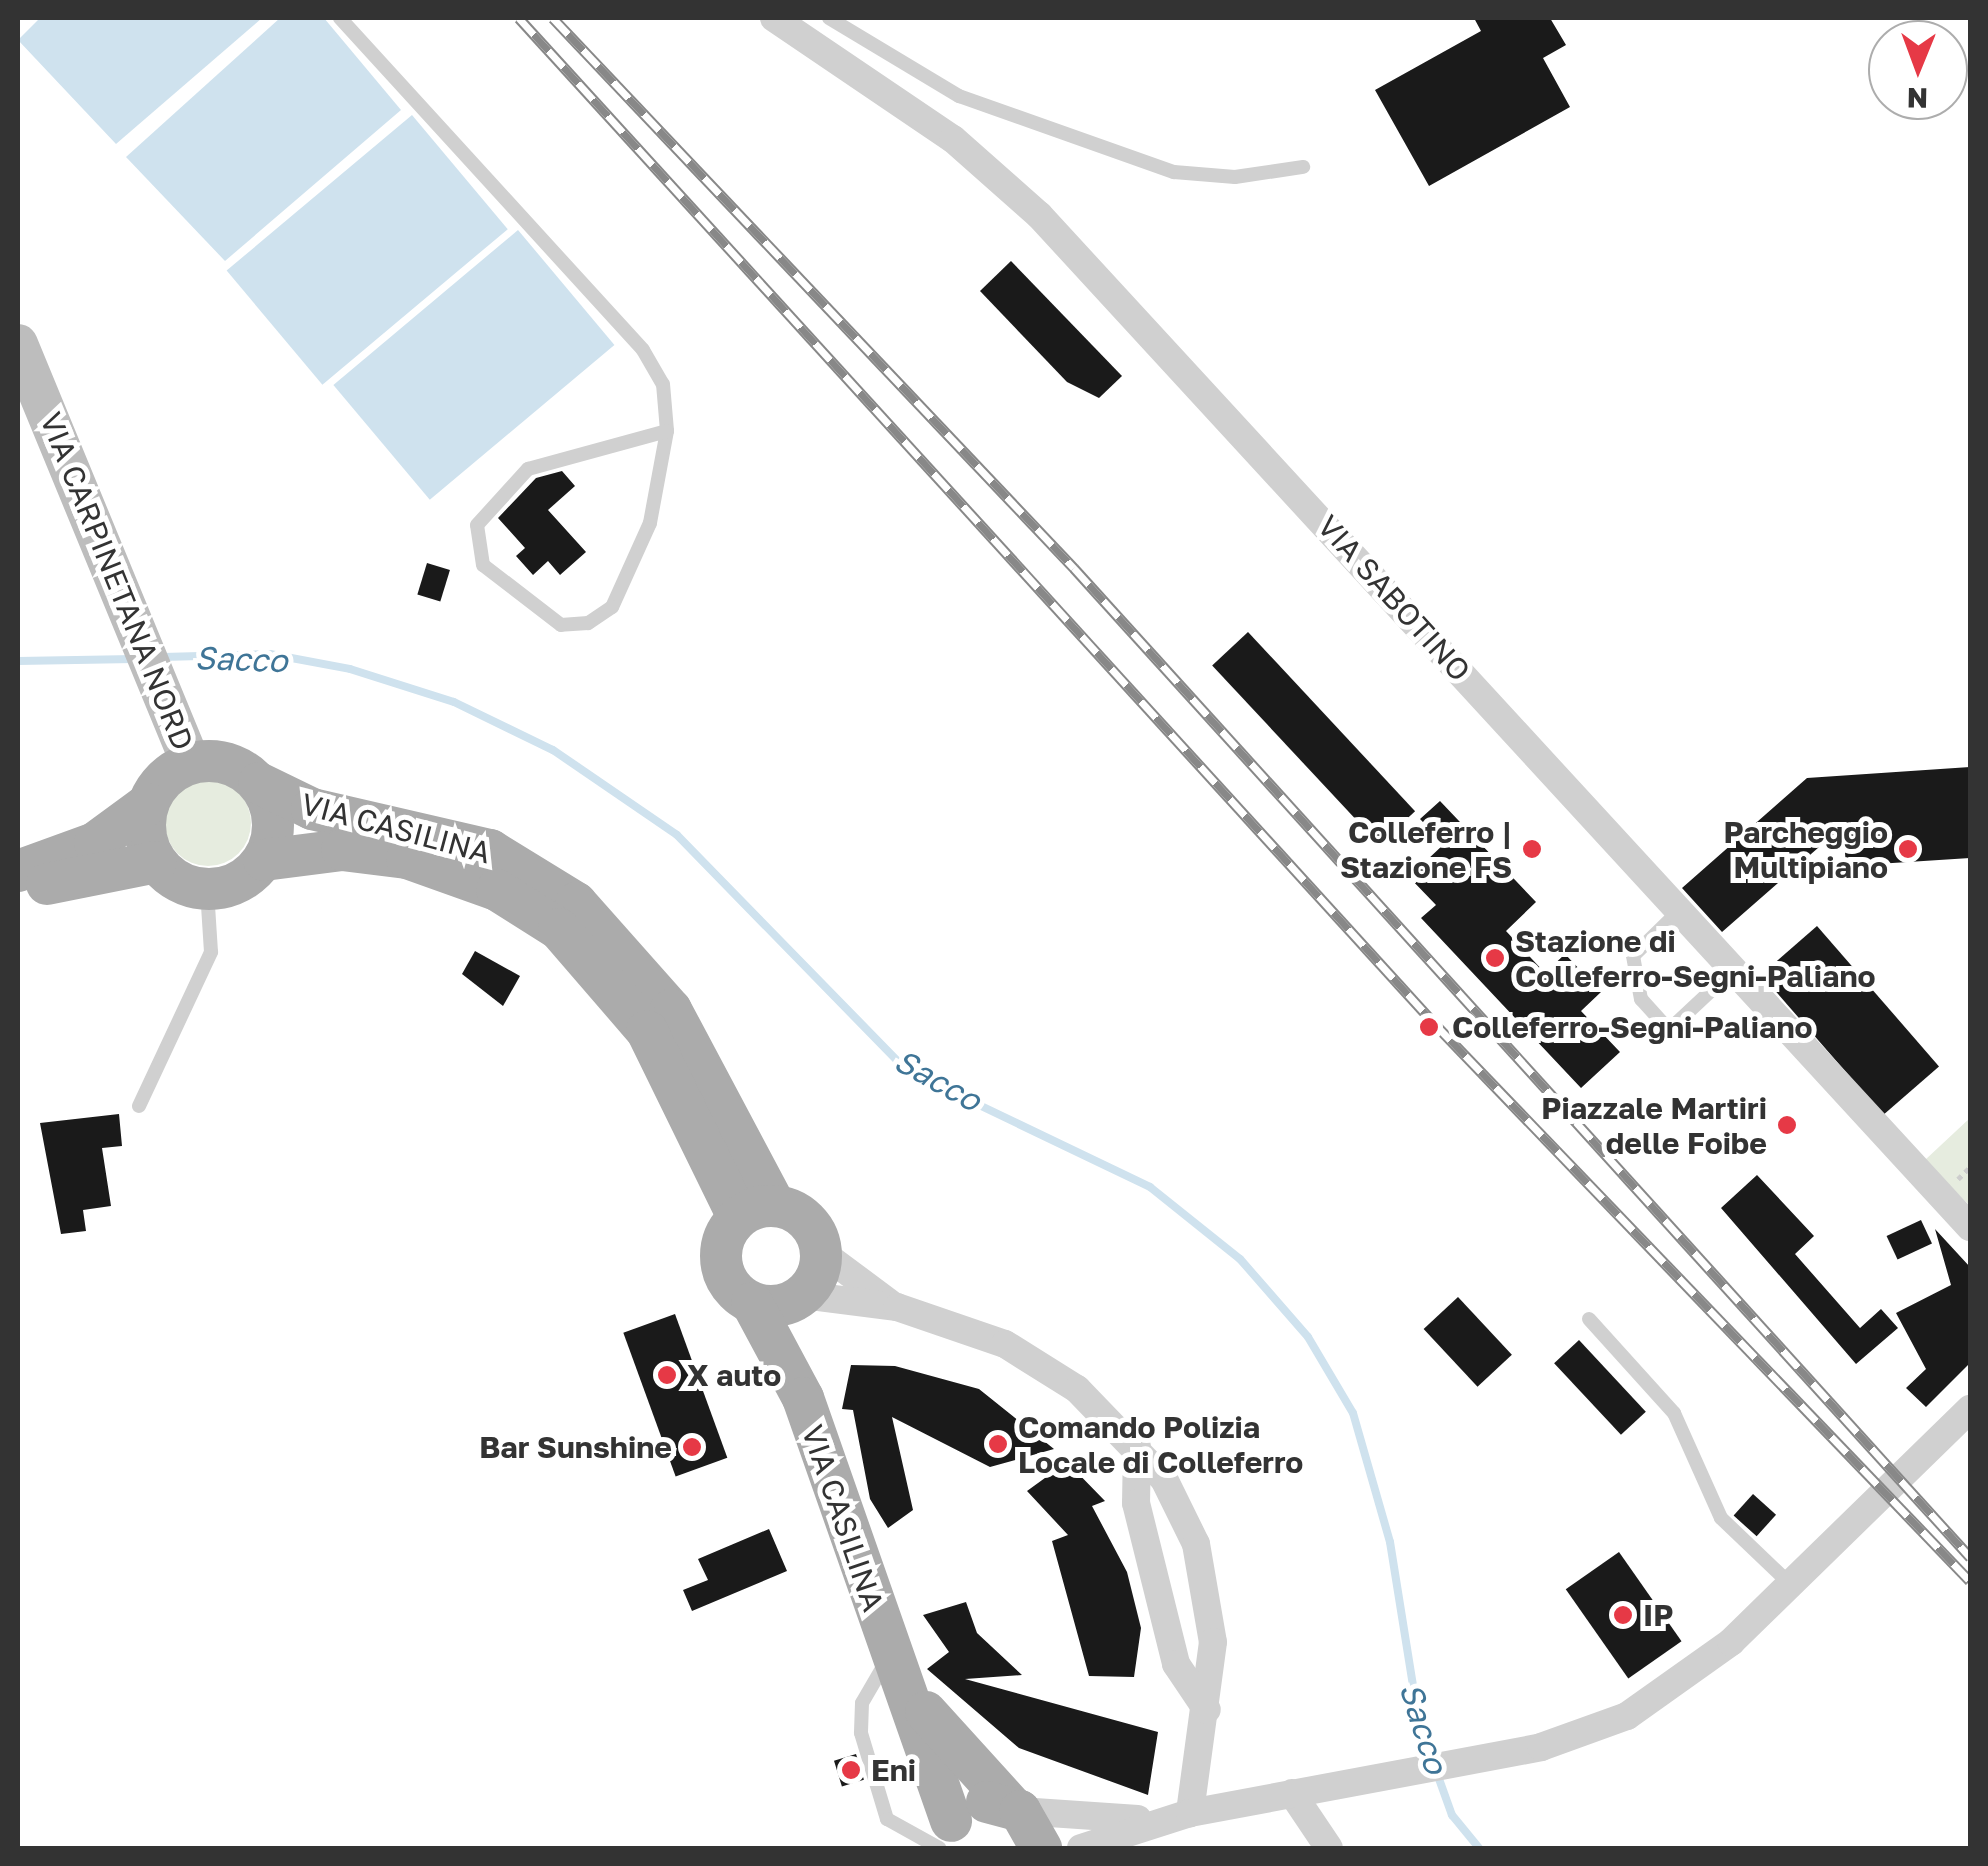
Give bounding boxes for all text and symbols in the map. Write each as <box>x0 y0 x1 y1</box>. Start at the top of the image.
north arrow <box>1868 20 1968 120</box>
text: N <box>1907 82 1928 115</box>
street label: VIA CARPINETANA NORD <box>33 407 201 755</box>
street label: VIA SABOTINO <box>1310 508 1478 688</box>
water label: Sacco <box>194 638 288 680</box>
street label: VIA CASILINA <box>297 785 495 871</box>
place label: Colleferro | Stazione FS <box>1340 814 1512 884</box>
place label: Parcheggio Multipiano <box>1723 814 1888 884</box>
marker: Colleferro | Stazione FS <box>1521 838 1543 860</box>
marker: Parcheggio Multipiano <box>1897 838 1919 860</box>
place label: Stazione di Colleferro-Segni-Paliano <box>1515 923 1876 994</box>
marker: Stazione di Colleferro-Segni-Paliano <box>1484 947 1506 969</box>
place label: Colleferro-Segni-Paliano <box>1452 1009 1813 1045</box>
marker: Colleferro-Segni-Paliano <box>1416 1014 1442 1040</box>
water label: Sacco <box>888 1041 988 1119</box>
place label: Piazzale Martiri delle Foibe <box>1541 1090 1767 1160</box>
marker: Piazzale Martiri delle Foibe <box>1776 1114 1798 1136</box>
place label: X auto <box>687 1357 781 1393</box>
marker: X auto <box>656 1364 678 1386</box>
place label: Comando Polizia Locale di Colleferro <box>1018 1409 1303 1480</box>
street label: VIA CASILINA <box>794 1420 892 1616</box>
place label: Bar Sunshine <box>479 1429 672 1465</box>
marker: Comando Polizia Locale di Colleferro <box>987 1433 1009 1455</box>
marker: Bar Sunshine <box>681 1436 703 1458</box>
place label: IP <box>1643 1597 1673 1633</box>
marker: IP <box>1612 1604 1634 1626</box>
water label: Sacco <box>1392 1678 1456 1778</box>
place label: Eni <box>871 1752 916 1788</box>
marker: Eni <box>840 1759 862 1781</box>

